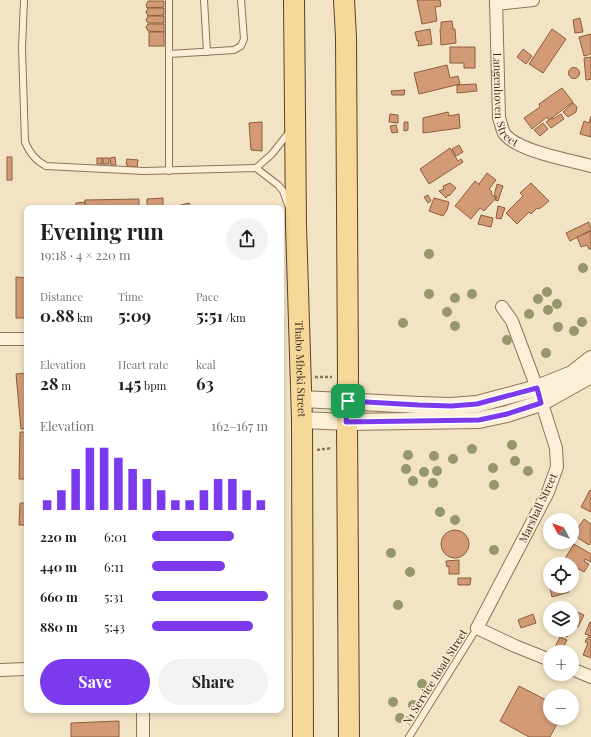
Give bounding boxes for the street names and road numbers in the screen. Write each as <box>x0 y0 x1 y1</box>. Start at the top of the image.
street label: Langenhoven Street <box>490 53 521 150</box>
street label: Thabo Mbeki Street <box>292 320 310 418</box>
street label: Marshall Street <box>515 470 560 545</box>
street label: N1 Service Road Street <box>399 626 470 728</box>

